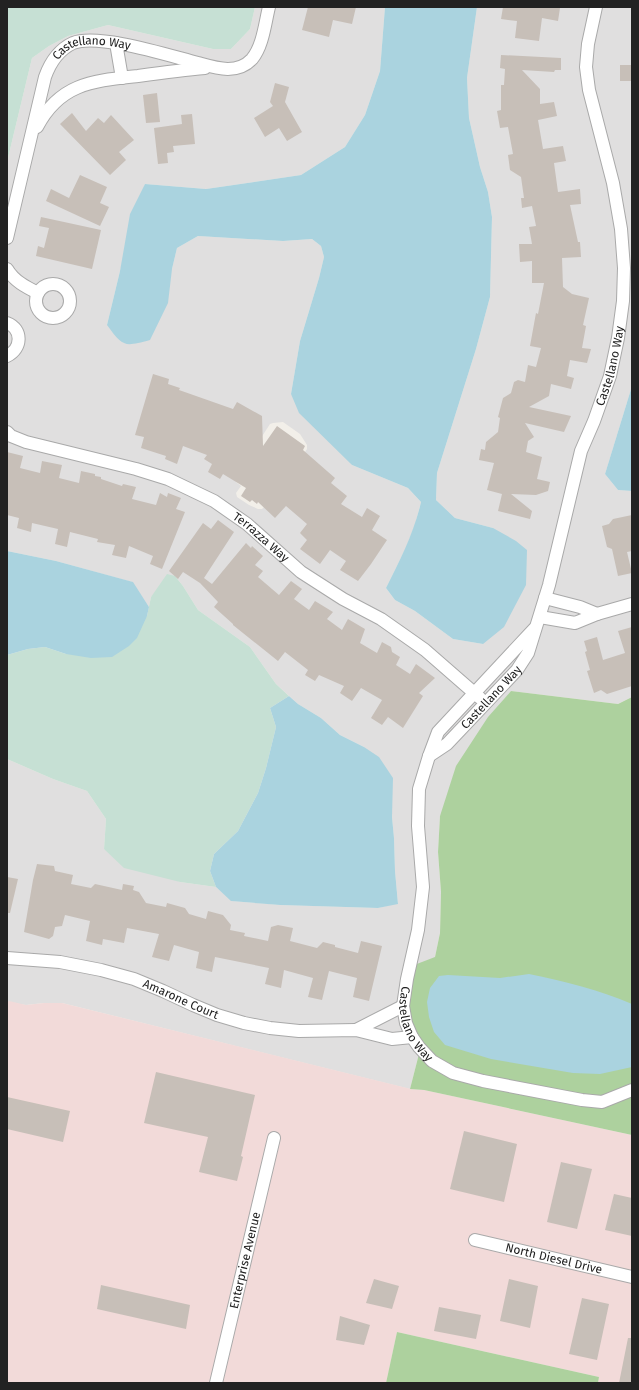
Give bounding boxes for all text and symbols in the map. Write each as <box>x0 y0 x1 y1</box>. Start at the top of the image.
street label: Castellano Way <box>49 33 132 62</box>
street label: Castellano Way <box>593 325 627 408</box>
street label: Terrazza Way <box>230 509 292 565</box>
street label: Castellano Way <box>458 663 525 732</box>
street label: Amarone Court <box>141 976 221 1022</box>
street label: Castellano Way <box>396 985 436 1065</box>
street label: Enterprise Avenue <box>227 1211 263 1310</box>
street label: North Diesel Drive <box>504 1240 604 1277</box>

